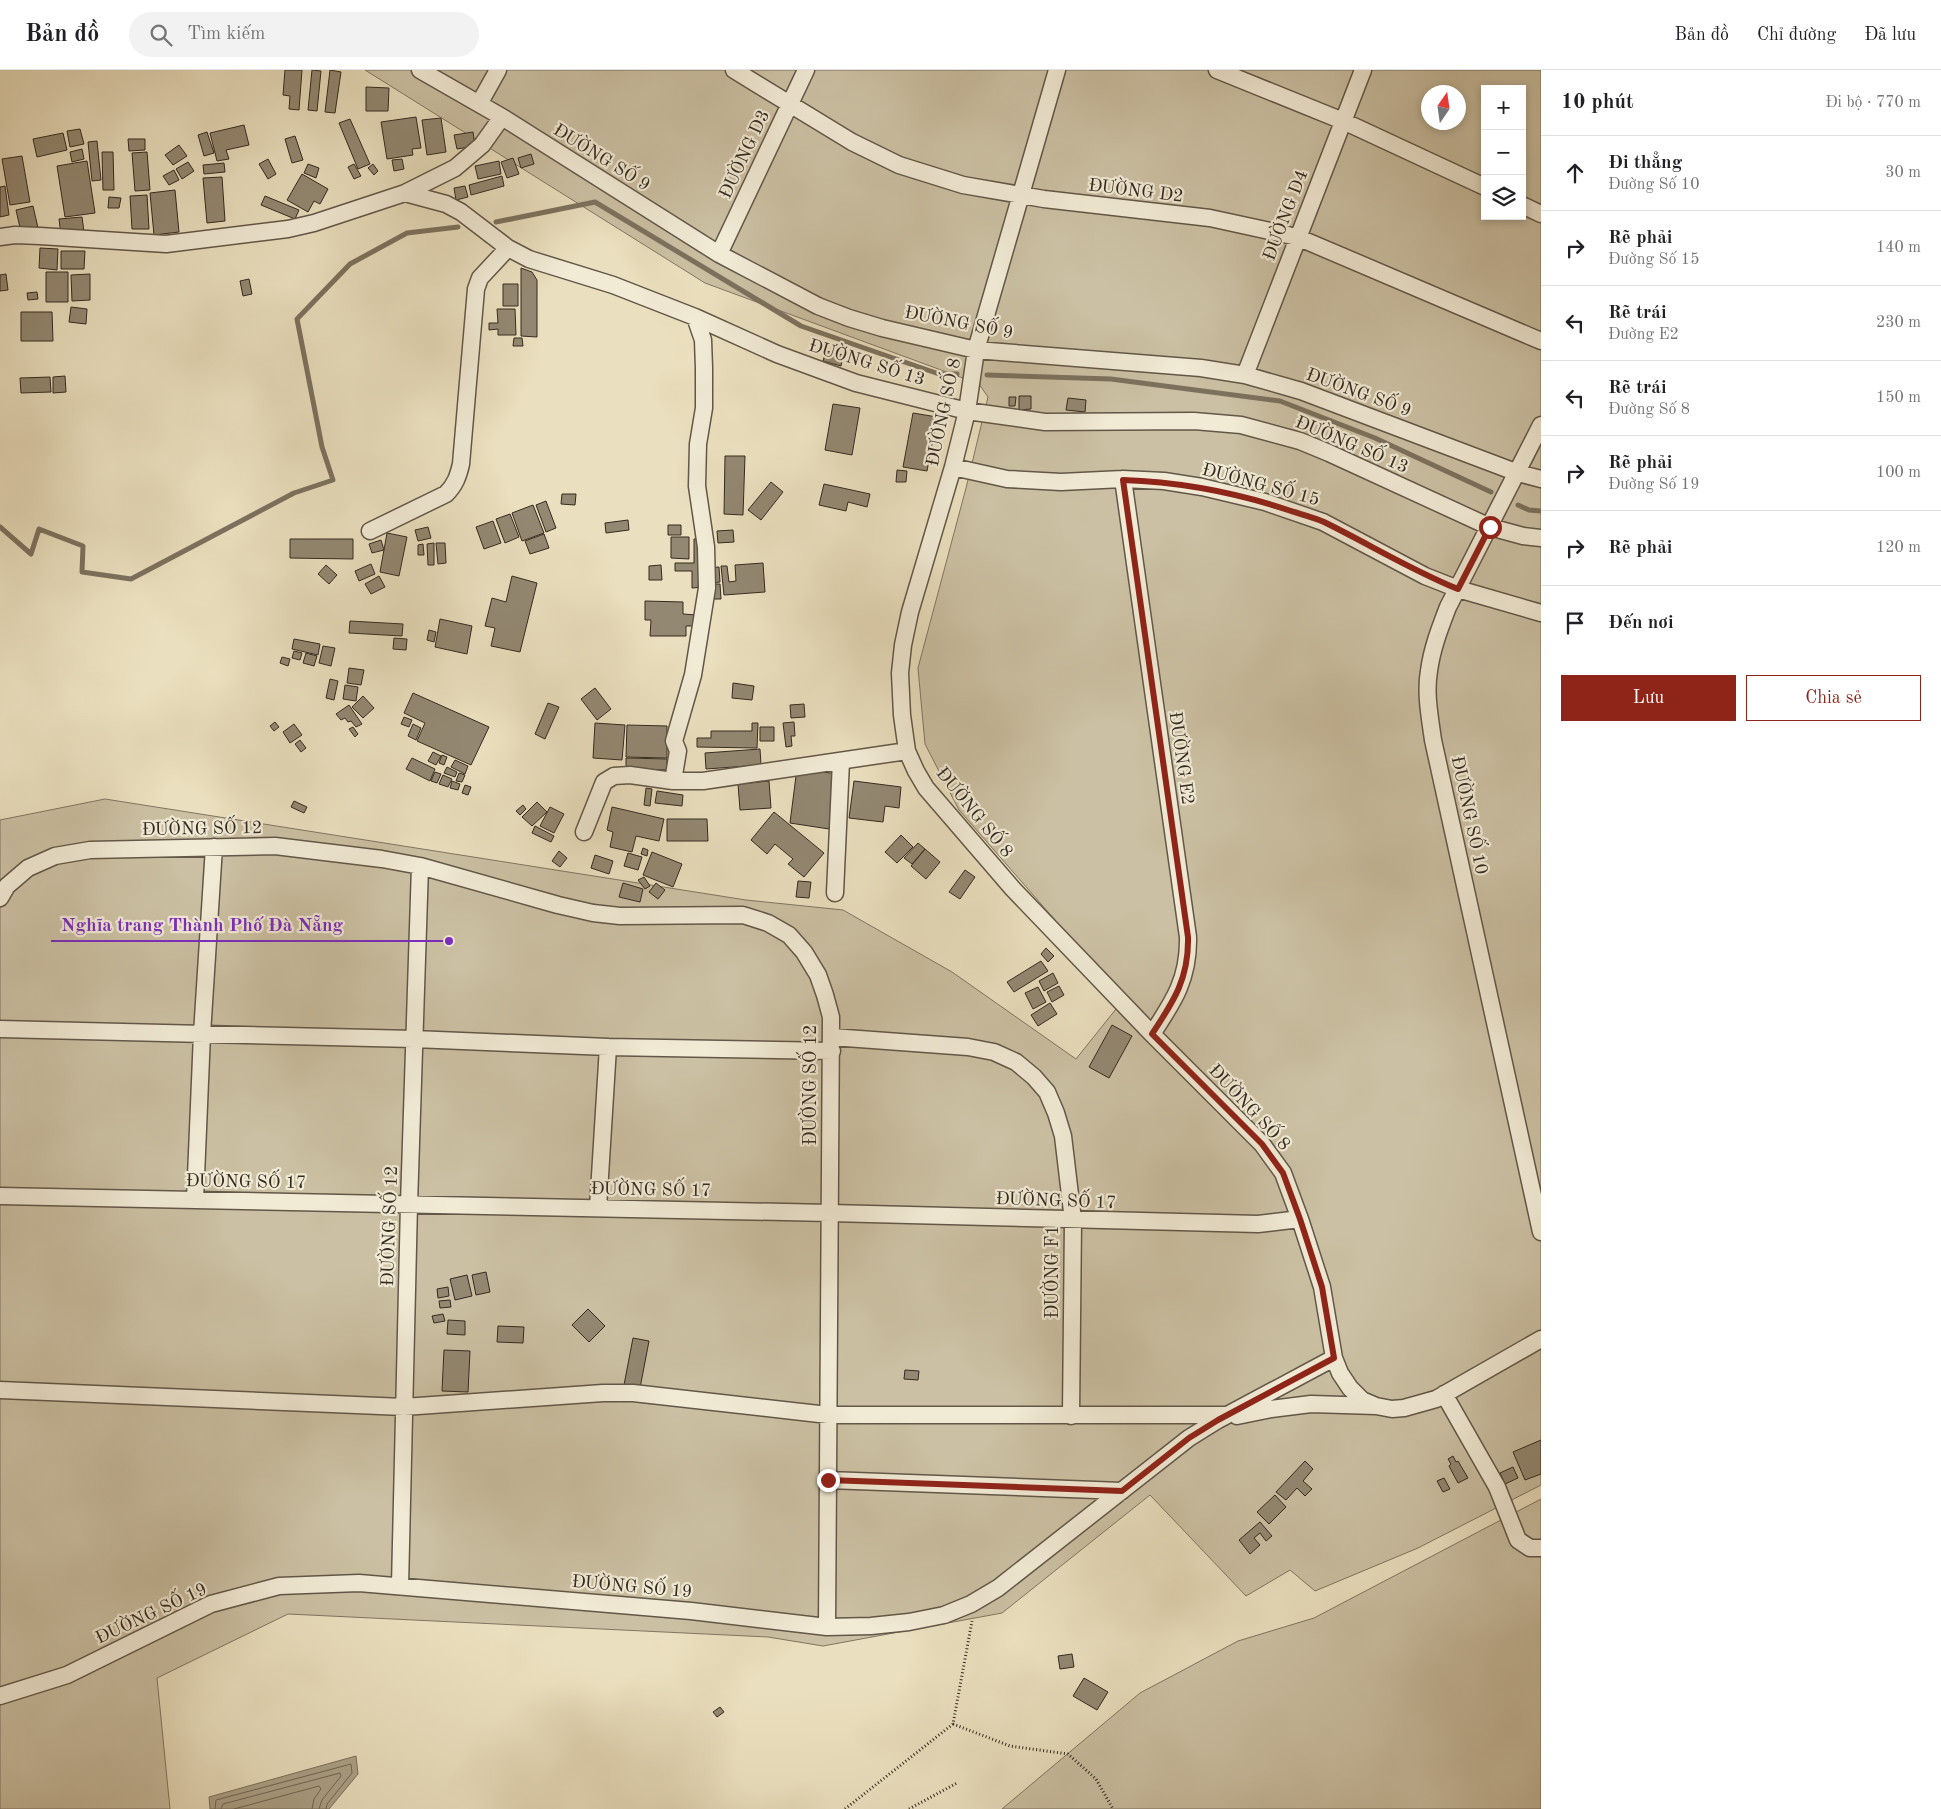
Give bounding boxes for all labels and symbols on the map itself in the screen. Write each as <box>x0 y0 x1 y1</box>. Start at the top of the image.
north arrow <box>1421 85 1466 130</box>
street label: ĐƯỜNG D3 <box>712 105 773 202</box>
street label: ĐƯỜNG SỐ 9 <box>550 116 656 195</box>
street label: ĐƯỜNG D4 <box>1256 166 1311 263</box>
street label: ĐƯỜNG D2 <box>1087 171 1185 206</box>
street label: ĐƯỜNG SỐ 9 <box>903 298 1016 342</box>
street label: ĐƯỜNG SỐ 13 <box>806 331 929 389</box>
street label: ĐƯỜNG SỐ 8 <box>918 355 964 468</box>
street label: ĐƯỜNG SỐ 9 <box>1304 360 1416 420</box>
street label: ĐƯỜNG SỐ 13 <box>1293 408 1413 477</box>
street label: ĐƯỜNG SỐ 15 <box>1200 455 1323 509</box>
route start <box>1479 516 1502 539</box>
street label: ĐƯỜNG E2 <box>1166 710 1201 806</box>
street label: ĐƯỜNG SỐ 10 <box>1448 753 1496 876</box>
street label: ĐƯỜNG SỐ 8 <box>933 760 1021 861</box>
street label: ĐƯỜNG SỐ 12 <box>141 813 263 839</box>
callout: Nghĩa trang Thành Phố Đà Nẵng <box>51 907 353 941</box>
text: Nghĩa trang Thành Phố Đà Nẵng <box>61 914 343 936</box>
street label: ĐƯỜNG SỐ 12 <box>796 1025 820 1145</box>
street label: ĐƯỜNG SỐ 8 <box>1205 1057 1298 1154</box>
street label: ĐƯỜNG SỐ 12 <box>373 1165 401 1287</box>
street label: ĐƯỜNG SỐ 17 <box>185 1166 307 1192</box>
street label: ĐƯỜNG SỐ 17 <box>590 1174 712 1200</box>
street label: ĐƯỜNG SỐ 17 <box>995 1184 1117 1212</box>
street label: ĐƯỜNG F1 <box>1039 1225 1062 1319</box>
route end <box>817 1469 840 1492</box>
street label: ĐƯỜNG SỐ 19 <box>571 1567 693 1601</box>
street label: ĐƯỜNG SỐ 19 <box>90 1575 210 1648</box>

